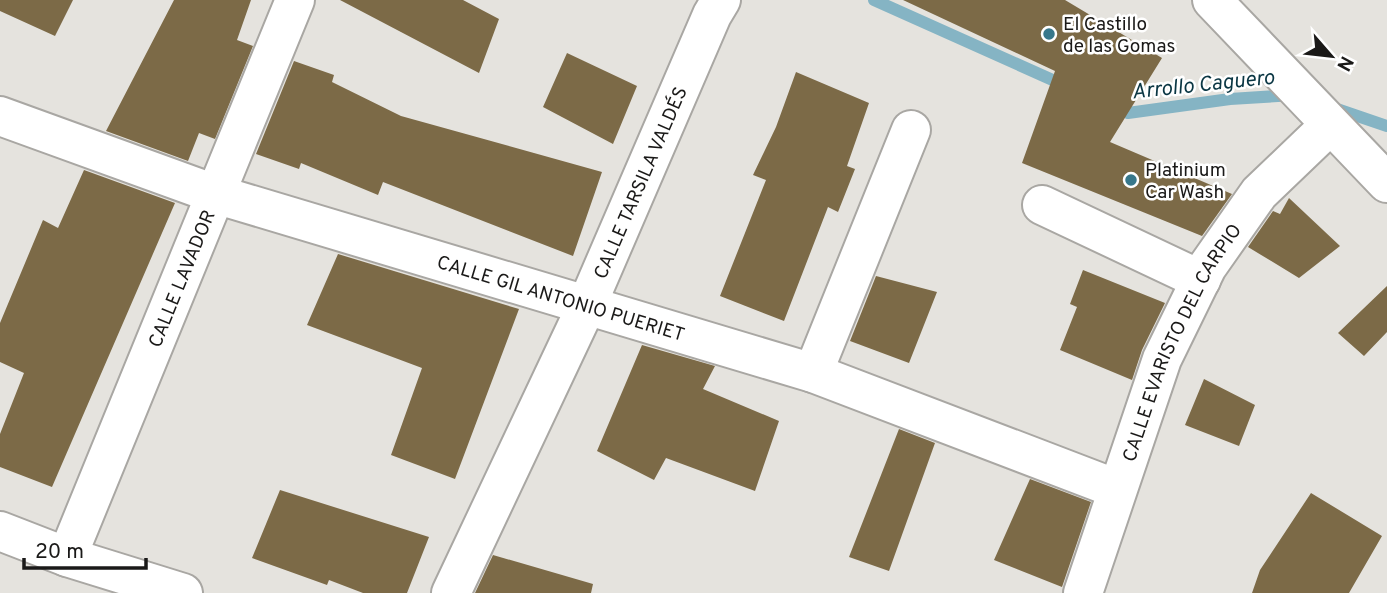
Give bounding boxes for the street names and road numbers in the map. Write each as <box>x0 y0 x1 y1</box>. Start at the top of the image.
street label: CALLE TARSILA VALDÉS <box>590 83 694 283</box>
street label: CALLE LAVADOR <box>144 207 222 351</box>
street label: CALLE EVARISTO DEL CARPIO <box>1118 220 1248 465</box>
street label: CALLE GIL ANTONIO PUERIET <box>434 251 687 348</box>

